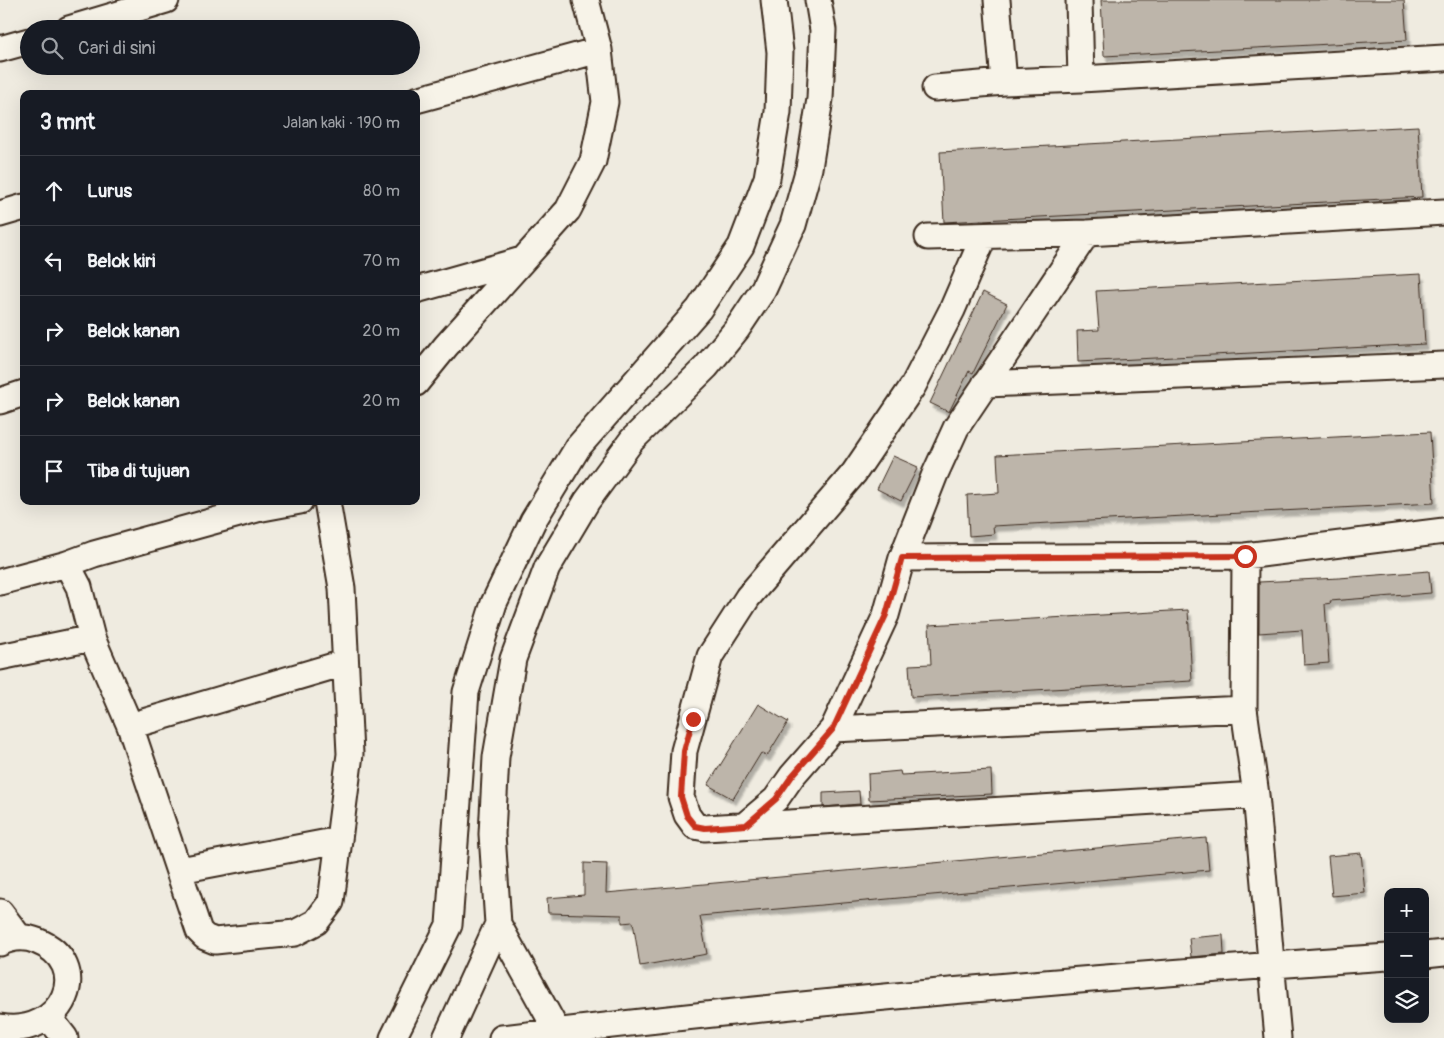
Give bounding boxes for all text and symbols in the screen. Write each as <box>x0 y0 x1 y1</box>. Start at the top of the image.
search box <box>20 20 420 75</box>
icon: search <box>38 34 66 62</box>
text: Cari di sini <box>78 36 155 60</box>
text: 3 mnt <box>40 109 95 136</box>
text: Jalan kaki · 190 m <box>283 113 400 133</box>
icon: ahead <box>40 177 68 205</box>
text: Lurus <box>87 179 132 203</box>
text: 80 m <box>363 181 400 201</box>
icon: left <box>40 247 68 275</box>
text: Belok kiri <box>87 249 155 273</box>
text: 70 m <box>363 251 400 271</box>
icon: right <box>40 317 68 345</box>
text: Belok kanan <box>87 319 180 343</box>
text: 20 m <box>362 321 400 341</box>
icon: right <box>40 387 68 415</box>
text: Belok kanan <box>87 389 180 413</box>
text: 20 m <box>362 391 400 411</box>
icon: arrive <box>40 457 68 485</box>
text: Tiba di tujuan <box>87 459 190 483</box>
route start <box>1234 545 1257 568</box>
route end <box>682 708 705 731</box>
map controls <box>1384 888 1429 1023</box>
button: + <box>1384 888 1429 933</box>
button: − <box>1384 933 1429 978</box>
button: layers <box>1384 978 1429 1023</box>

